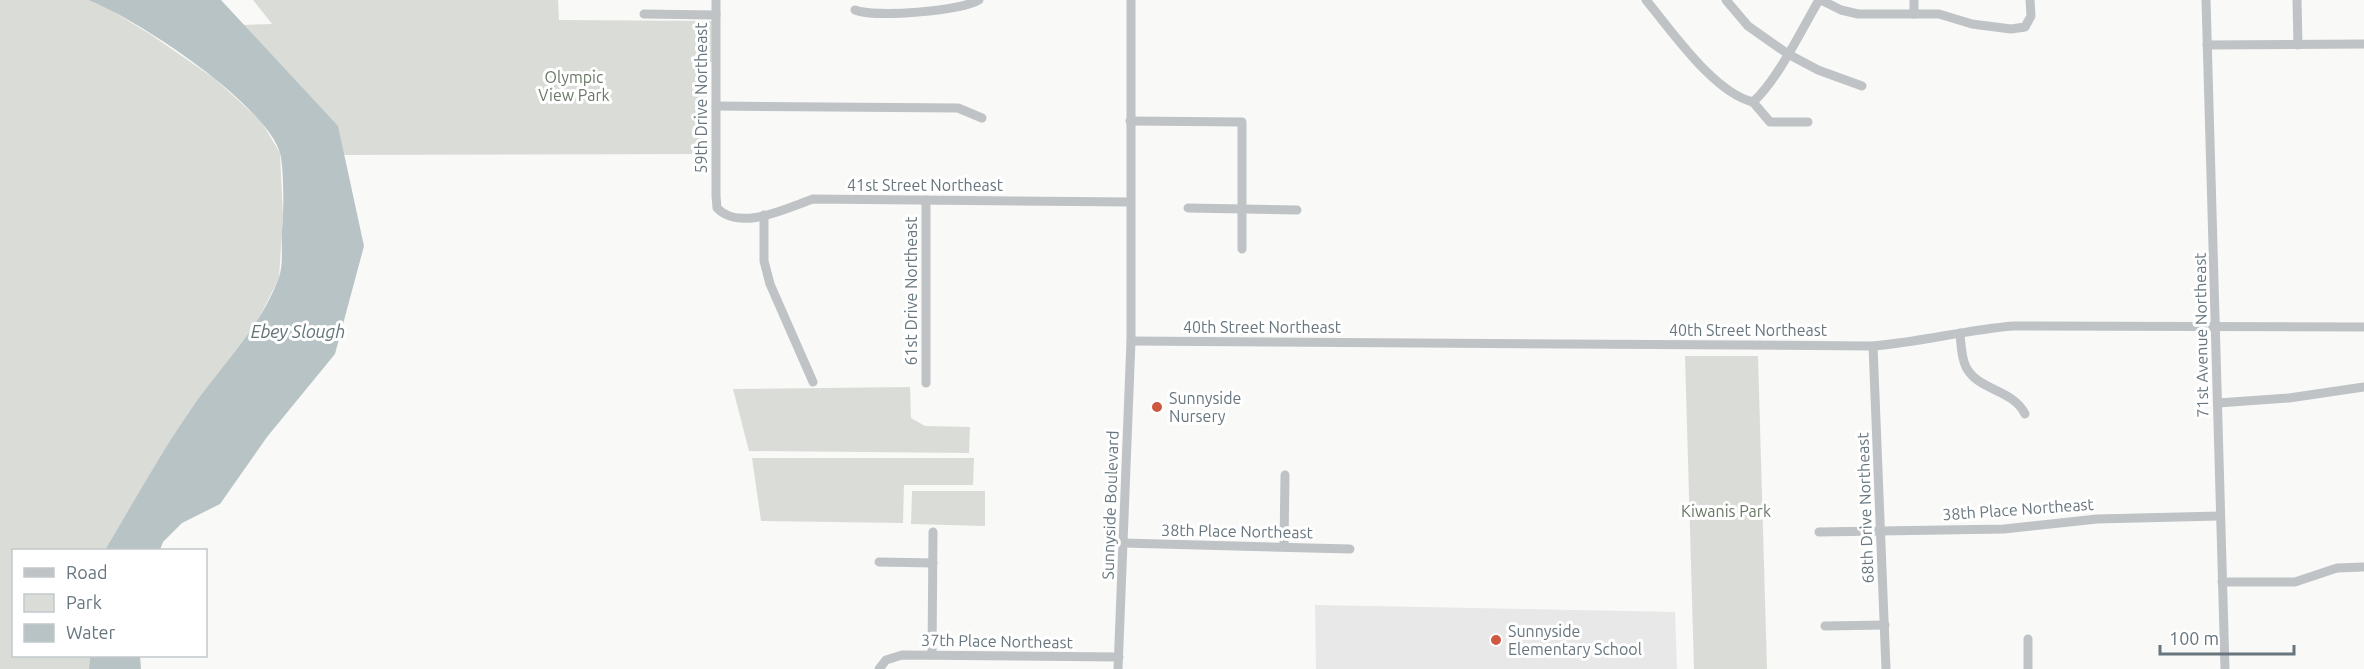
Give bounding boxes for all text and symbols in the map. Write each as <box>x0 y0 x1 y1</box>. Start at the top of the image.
street label: 59th Drive Northeast <box>692 22 710 174</box>
park label: Olympic View Park <box>538 68 610 104</box>
street label: 41st Street Northeast <box>847 176 1004 194</box>
street label: 61st Drive Northeast <box>902 216 920 366</box>
street label: 71st Avenue Northeast <box>2191 252 2211 418</box>
street label: 40th Street Northeast <box>1183 318 1342 336</box>
water label: Ebey Slough <box>251 321 345 341</box>
street label: 40th Street Northeast <box>1669 321 1828 339</box>
place label: Sunnyside Nursery <box>1169 389 1241 425</box>
marker: Sunnyside Nursery <box>1150 400 1164 414</box>
street label: Sunnyside Boulevard <box>1098 430 1122 580</box>
street label: 68th Drive Northeast <box>1853 431 1877 584</box>
street label: 38th Place Northeast <box>1942 495 2095 523</box>
park label: Kiwanis Park <box>1681 502 1771 520</box>
street label: 38th Place Northeast <box>1161 521 1314 541</box>
legend <box>12 549 207 657</box>
text: Road <box>66 562 108 582</box>
text: Park <box>66 592 102 612</box>
scale bar <box>2160 618 2294 656</box>
text: Water <box>66 622 116 642</box>
place label: Sunnyside Elementary School <box>1508 622 1642 658</box>
text: 100 m <box>2169 628 2219 648</box>
street label: 37th Place Northeast <box>921 631 1074 651</box>
marker: Sunnyside Elementary School <box>1489 633 1503 647</box>

